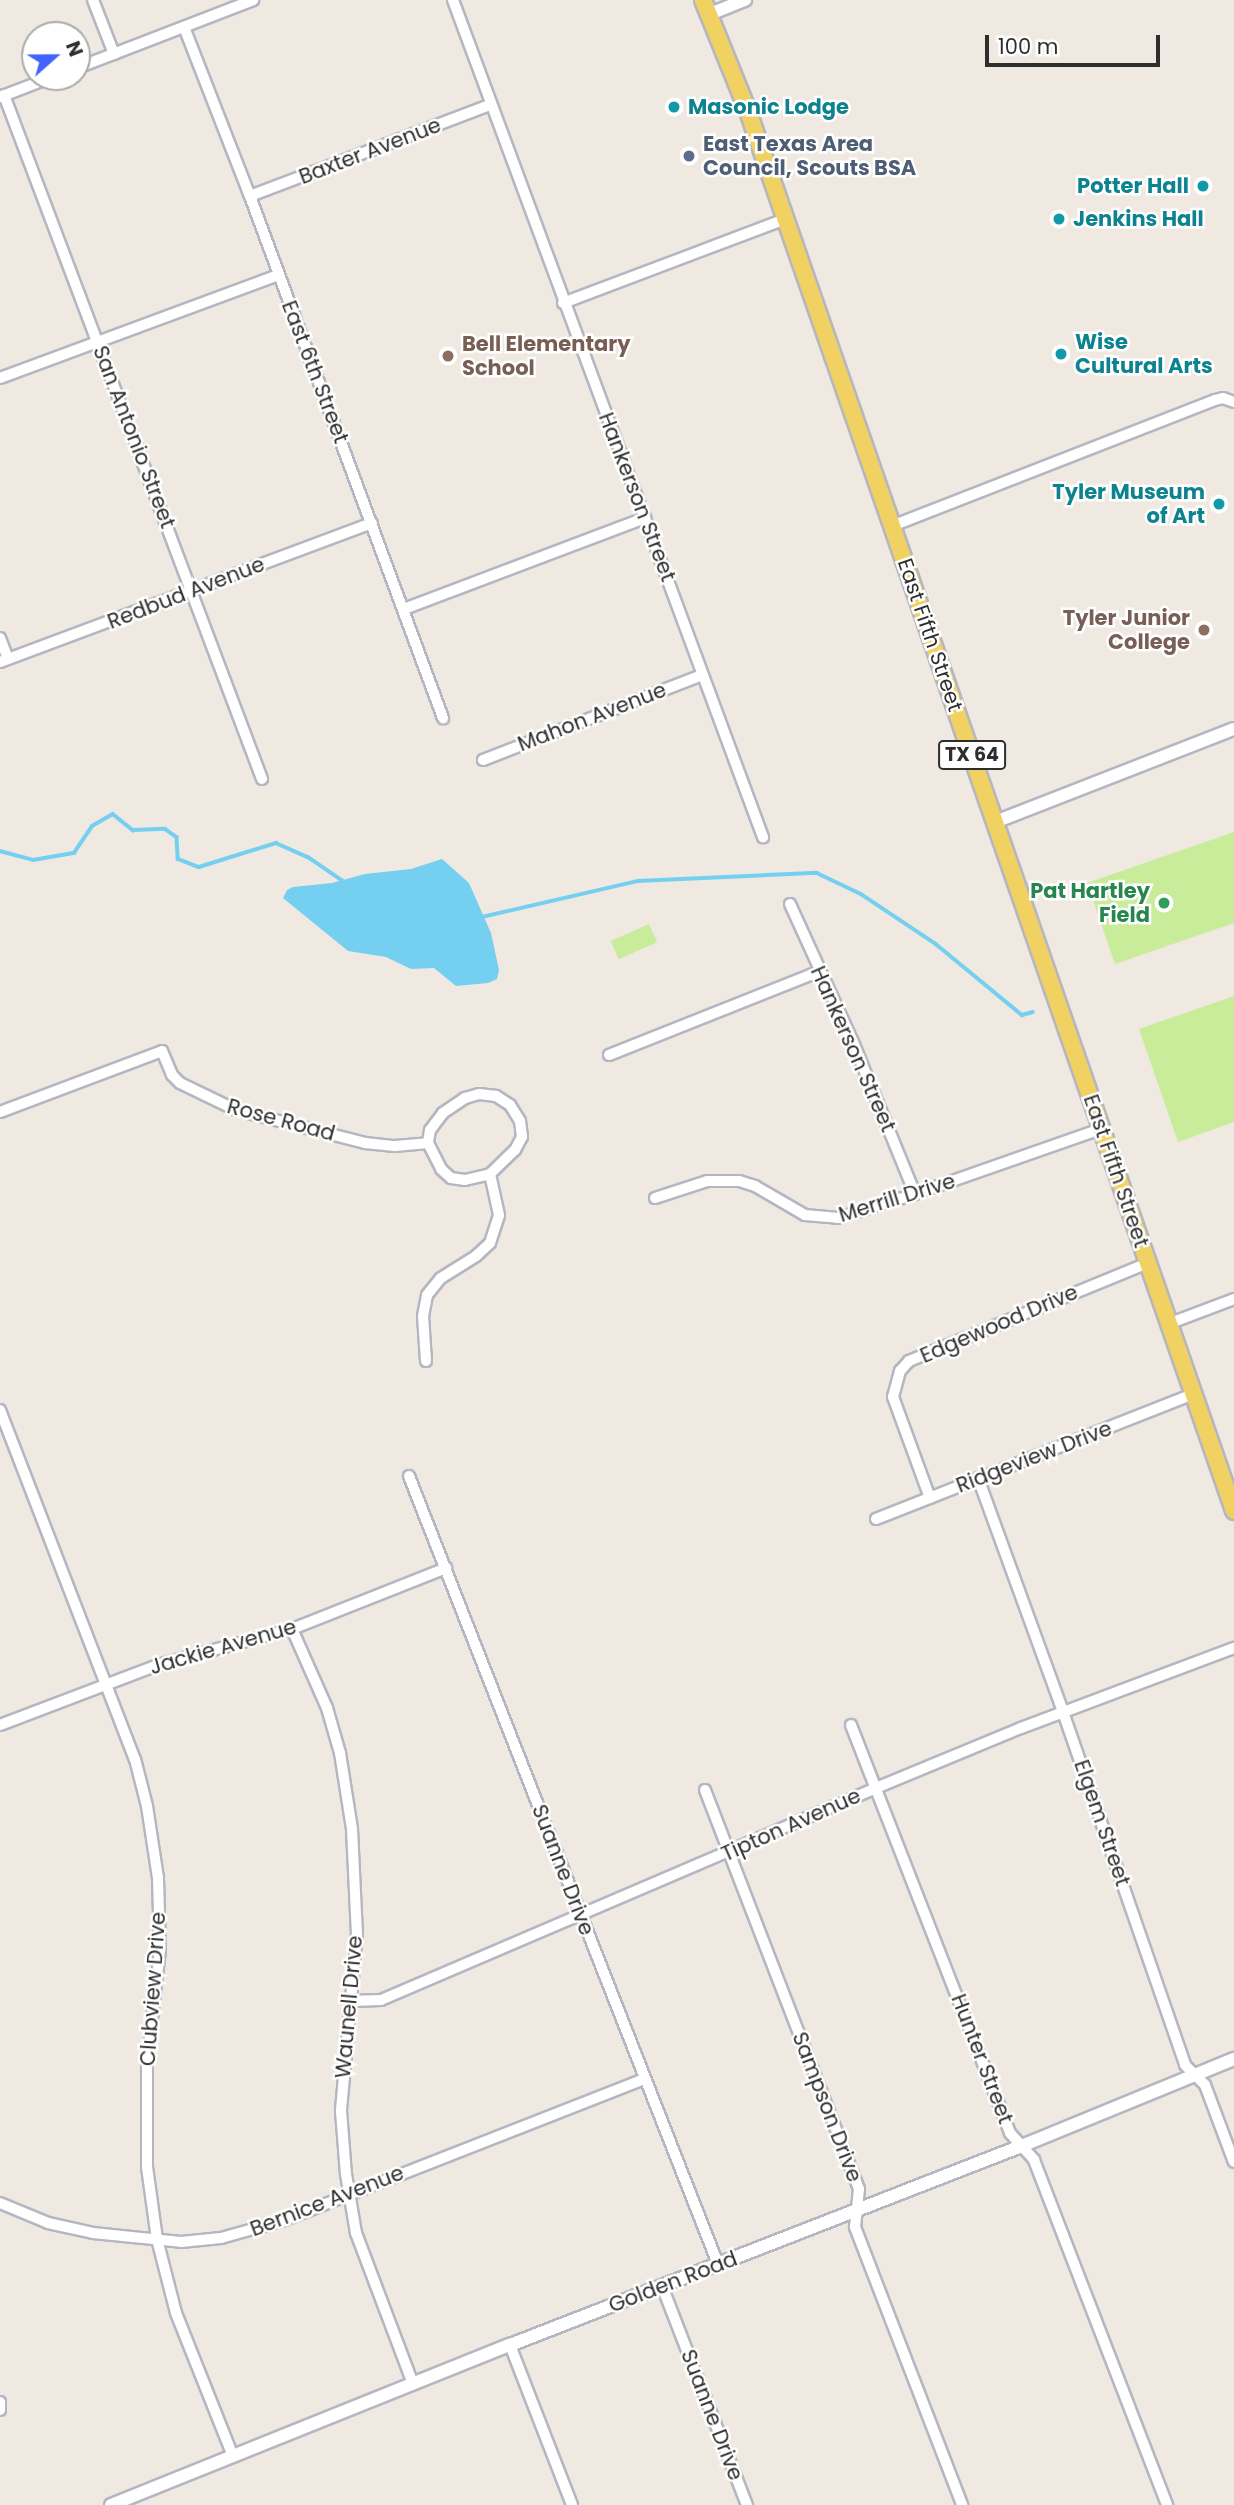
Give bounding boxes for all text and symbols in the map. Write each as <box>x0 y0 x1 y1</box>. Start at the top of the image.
north arrow <box>21 21 91 91</box>
scale bar <box>989 21 1164 65</box>
text: 100 m <box>998 32 1058 61</box>
text: N <box>59 37 89 61</box>
place label: Masonic Lodge <box>688 94 849 120</box>
marker: Masonic Lodge <box>666 99 682 115</box>
street label: Baxter Avenue <box>295 112 445 190</box>
place label: East Texas Area Council, Scouts BSA <box>703 131 916 181</box>
marker: East Texas Area Council, Scouts BSA <box>681 148 697 164</box>
place label: Potter Hall <box>1077 173 1189 199</box>
marker: Potter Hall <box>1195 178 1211 194</box>
place label: Jenkins Hall <box>1073 206 1204 232</box>
marker: Jenkins Hall <box>1051 211 1067 227</box>
street label: East 6th Street <box>276 297 354 447</box>
place label: Wise Cultural Arts <box>1075 329 1213 379</box>
place label: Bell Elementary School <box>462 331 630 381</box>
street label: San Antonio Street <box>88 342 180 532</box>
marker: Wise Cultural Arts <box>1053 346 1069 362</box>
marker: Bell Elementary School <box>440 348 456 364</box>
street label: Hankerson Street <box>593 409 681 585</box>
place label: Tyler Museum of Art <box>1052 479 1205 529</box>
marker: Tyler Museum of Art <box>1211 496 1227 512</box>
street label: Redbud Avenue <box>104 551 268 635</box>
street label: East Fifth Street <box>892 555 968 715</box>
place label: Tyler Junior College <box>1063 605 1190 655</box>
marker: Tyler Junior College <box>1196 622 1212 638</box>
street label: Mahon Avenue <box>514 677 670 757</box>
road number: TX 64 <box>937 740 1007 770</box>
place label: Pat Hartley Field <box>1030 878 1150 928</box>
marker: Pat Hartley Field <box>1156 895 1172 911</box>
street label: Hankerson Street <box>805 962 901 1136</box>
street label: East Fifth Street <box>1078 1091 1154 1251</box>
street label: Rose Road <box>224 1094 338 1146</box>
street label: Merrill Drive <box>836 1168 958 1228</box>
street label: Edgewood Drive <box>916 1279 1082 1369</box>
street label: Ridgeview Drive <box>953 1416 1115 1498</box>
street label: Jackie Avenue <box>147 1614 299 1680</box>
street label: Elgem Street <box>1069 1757 1135 1889</box>
street label: Tipton Avenue <box>717 1783 865 1867</box>
street label: Suanne Drive <box>526 1801 600 1939</box>
street label: Clubview Drive <box>135 1911 171 2067</box>
street label: Waunell Drive <box>330 1935 368 2079</box>
street label: Hunter Street <box>946 1991 1018 2127</box>
street label: Sampson Drive <box>787 2029 867 2185</box>
street label: Bernice Avenue <box>247 2160 407 2242</box>
street label: Golden Road <box>605 2246 741 2318</box>
street label: Suanne Drive <box>675 2346 749 2484</box>

